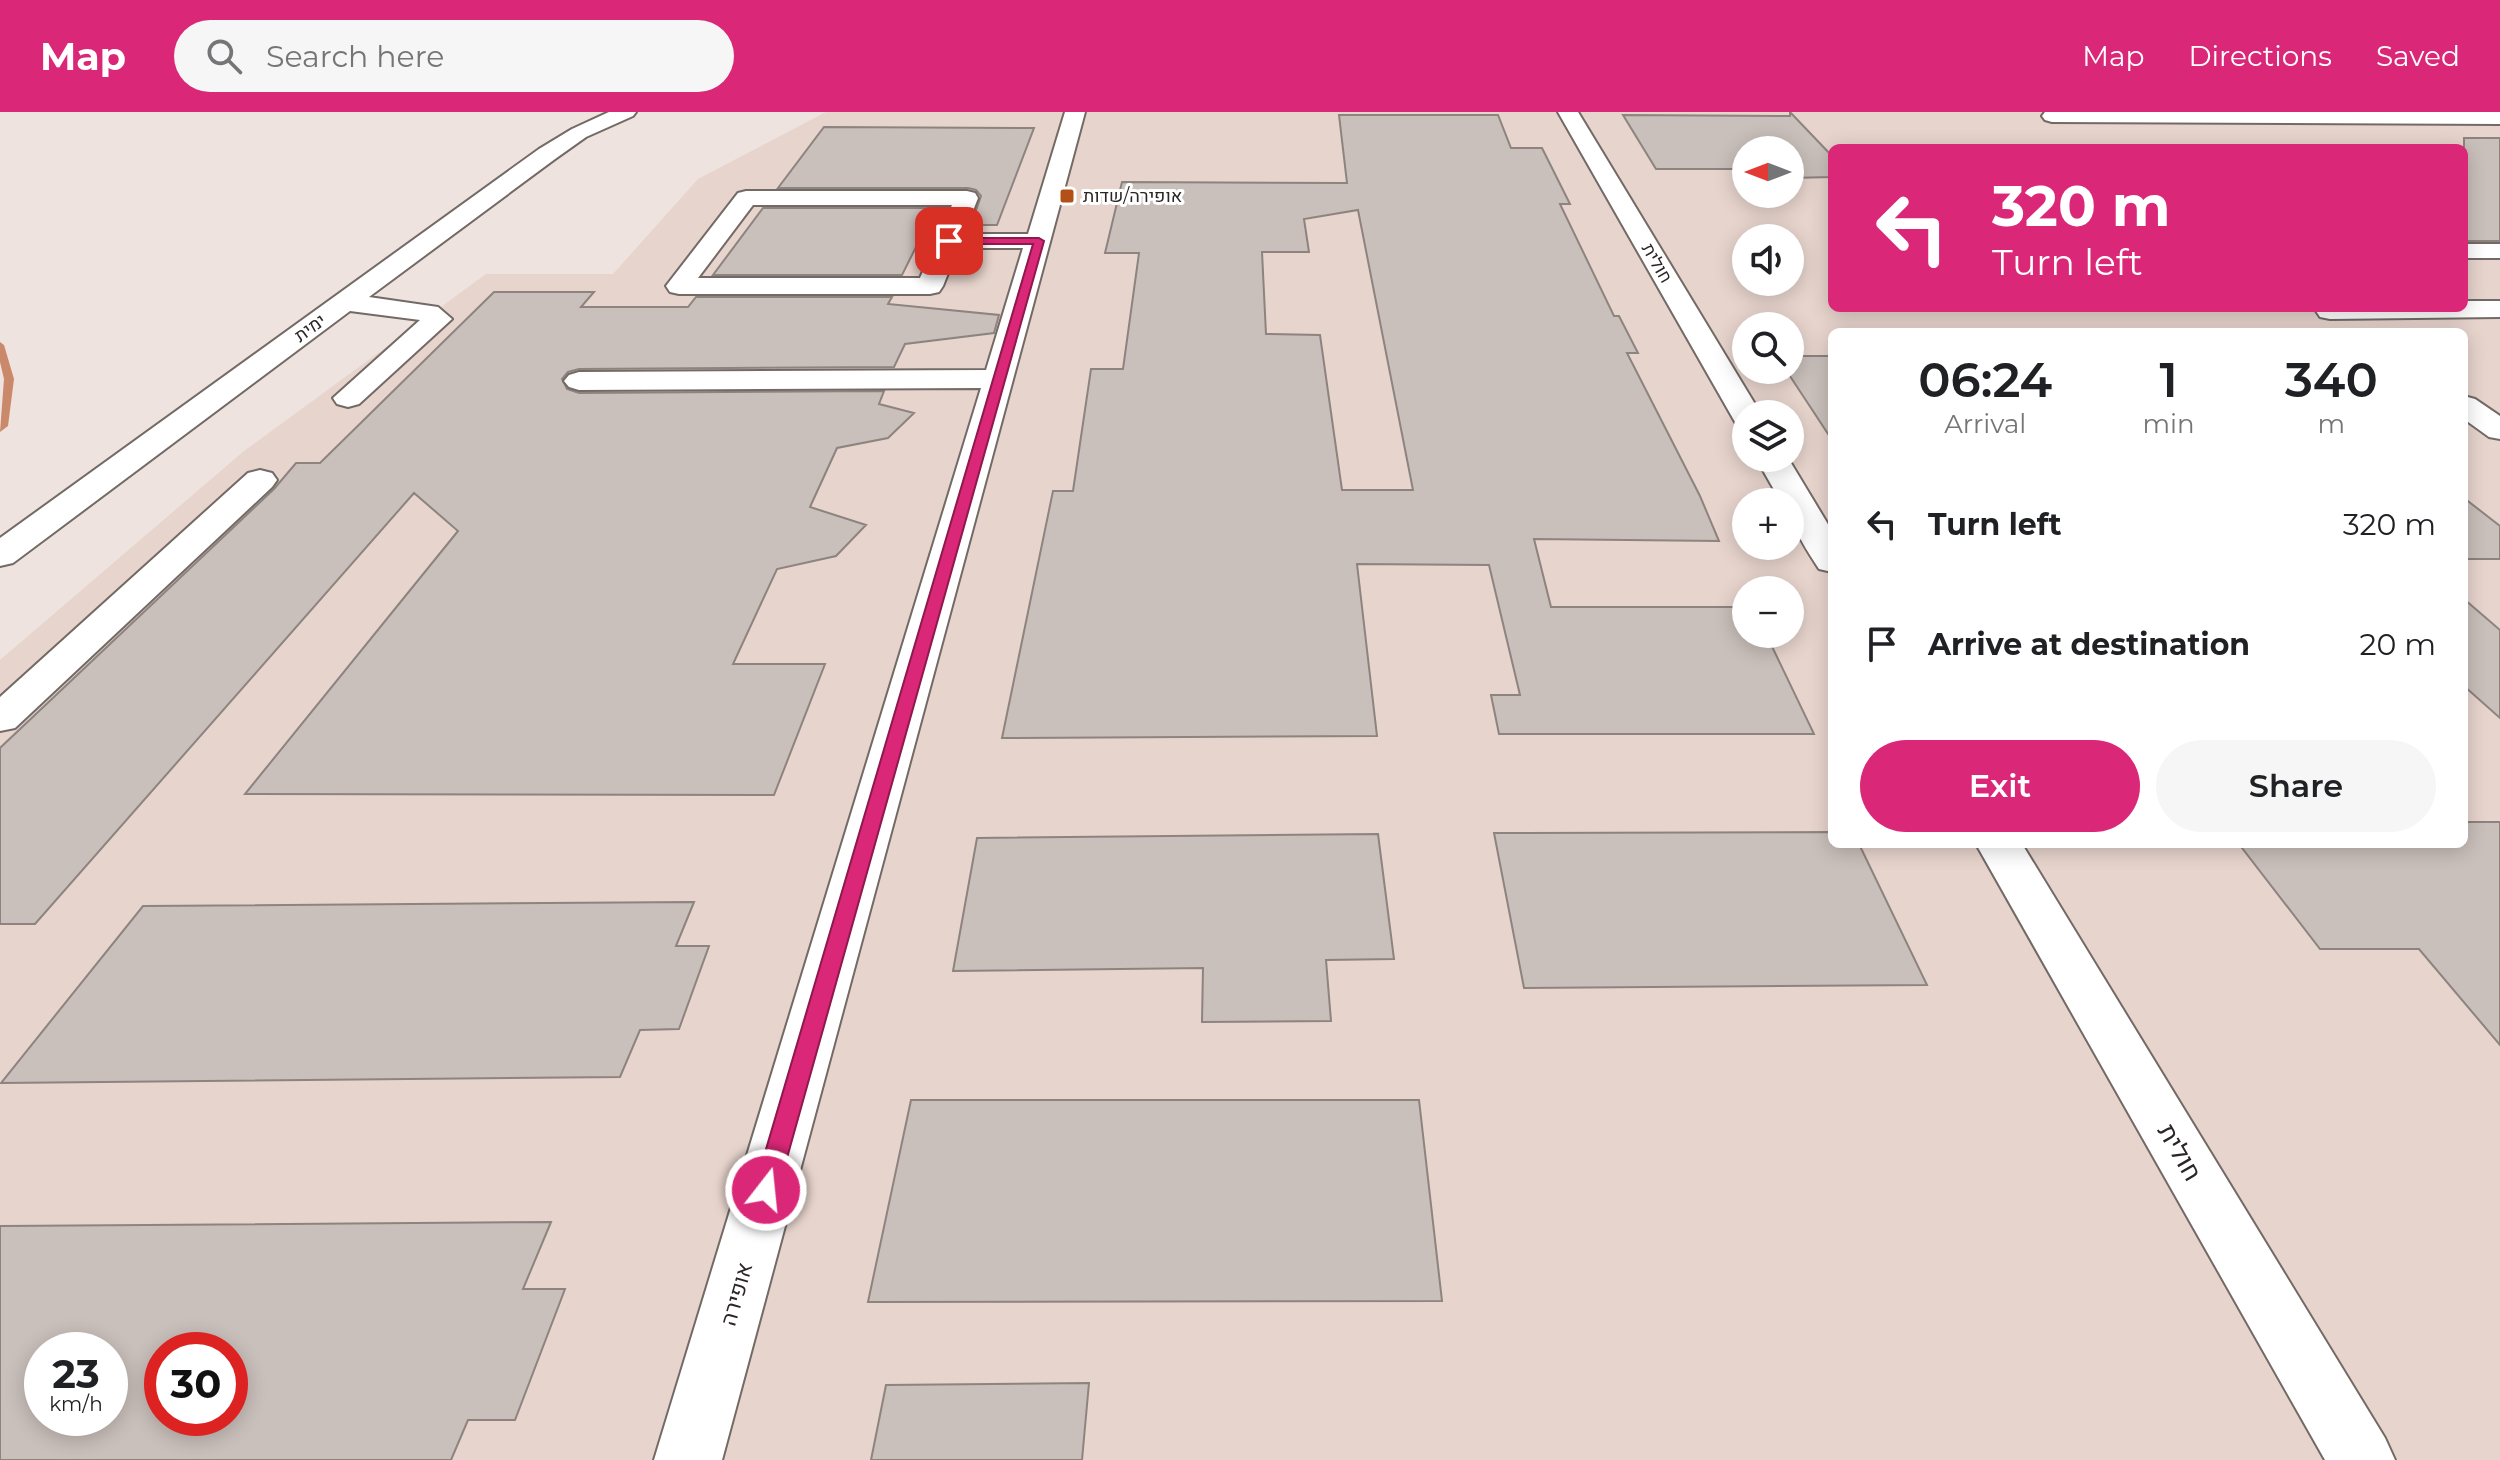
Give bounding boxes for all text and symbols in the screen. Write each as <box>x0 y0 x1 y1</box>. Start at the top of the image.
search box <box>174 20 734 92</box>
text: Map <box>40 33 126 80</box>
icon: search <box>202 34 246 78</box>
text: Search here <box>266 38 444 75</box>
text: Map <box>2082 39 2144 73</box>
text: Directions <box>2188 39 2332 73</box>
text: Saved <box>2376 39 2460 73</box>
north arrow <box>1732 136 1804 208</box>
map controls <box>1732 136 1804 648</box>
text: 320 m <box>1992 172 2171 240</box>
icon: left <box>1860 176 1964 280</box>
place label: אופירה/שדות <box>1083 185 1182 207</box>
marker: אופירה/שדות <box>1058 187 1076 205</box>
pin <box>915 207 983 275</box>
icon: arrive <box>927 219 971 263</box>
button: sound <box>1732 224 1804 296</box>
street label: חולית <box>1637 239 1677 287</box>
text: Turn left <box>1992 240 2143 284</box>
street label: ימית <box>290 309 330 347</box>
button: search <box>1732 312 1804 384</box>
text: 06:24 <box>1918 351 2052 409</box>
text: 1 <box>2159 351 2178 409</box>
text: 340 <box>2285 351 2378 409</box>
button: layers <box>1732 400 1804 472</box>
text: Arrival <box>1944 408 2026 440</box>
text: min <box>2142 408 2195 440</box>
text: m <box>2318 408 2345 440</box>
button: + <box>1732 488 1804 560</box>
icon: left <box>1860 502 1904 546</box>
text: Turn left <box>1928 506 2061 543</box>
text: 320 m <box>2343 506 2436 543</box>
button: − <box>1732 576 1804 648</box>
icon: arrive <box>1860 622 1904 666</box>
text: Arrive at destination <box>1928 626 2250 663</box>
text: 20 m <box>2359 626 2436 663</box>
button: Exit <box>1860 740 2140 832</box>
button: Share <box>2156 740 2436 832</box>
street label: חולית <box>2151 1118 2209 1186</box>
position arrow <box>724 1148 808 1232</box>
street label: אופירה <box>715 1259 758 1329</box>
speed limit sign: 30 <box>144 1332 248 1436</box>
text: 23 <box>52 1349 100 1398</box>
text: km/h <box>49 1392 103 1416</box>

